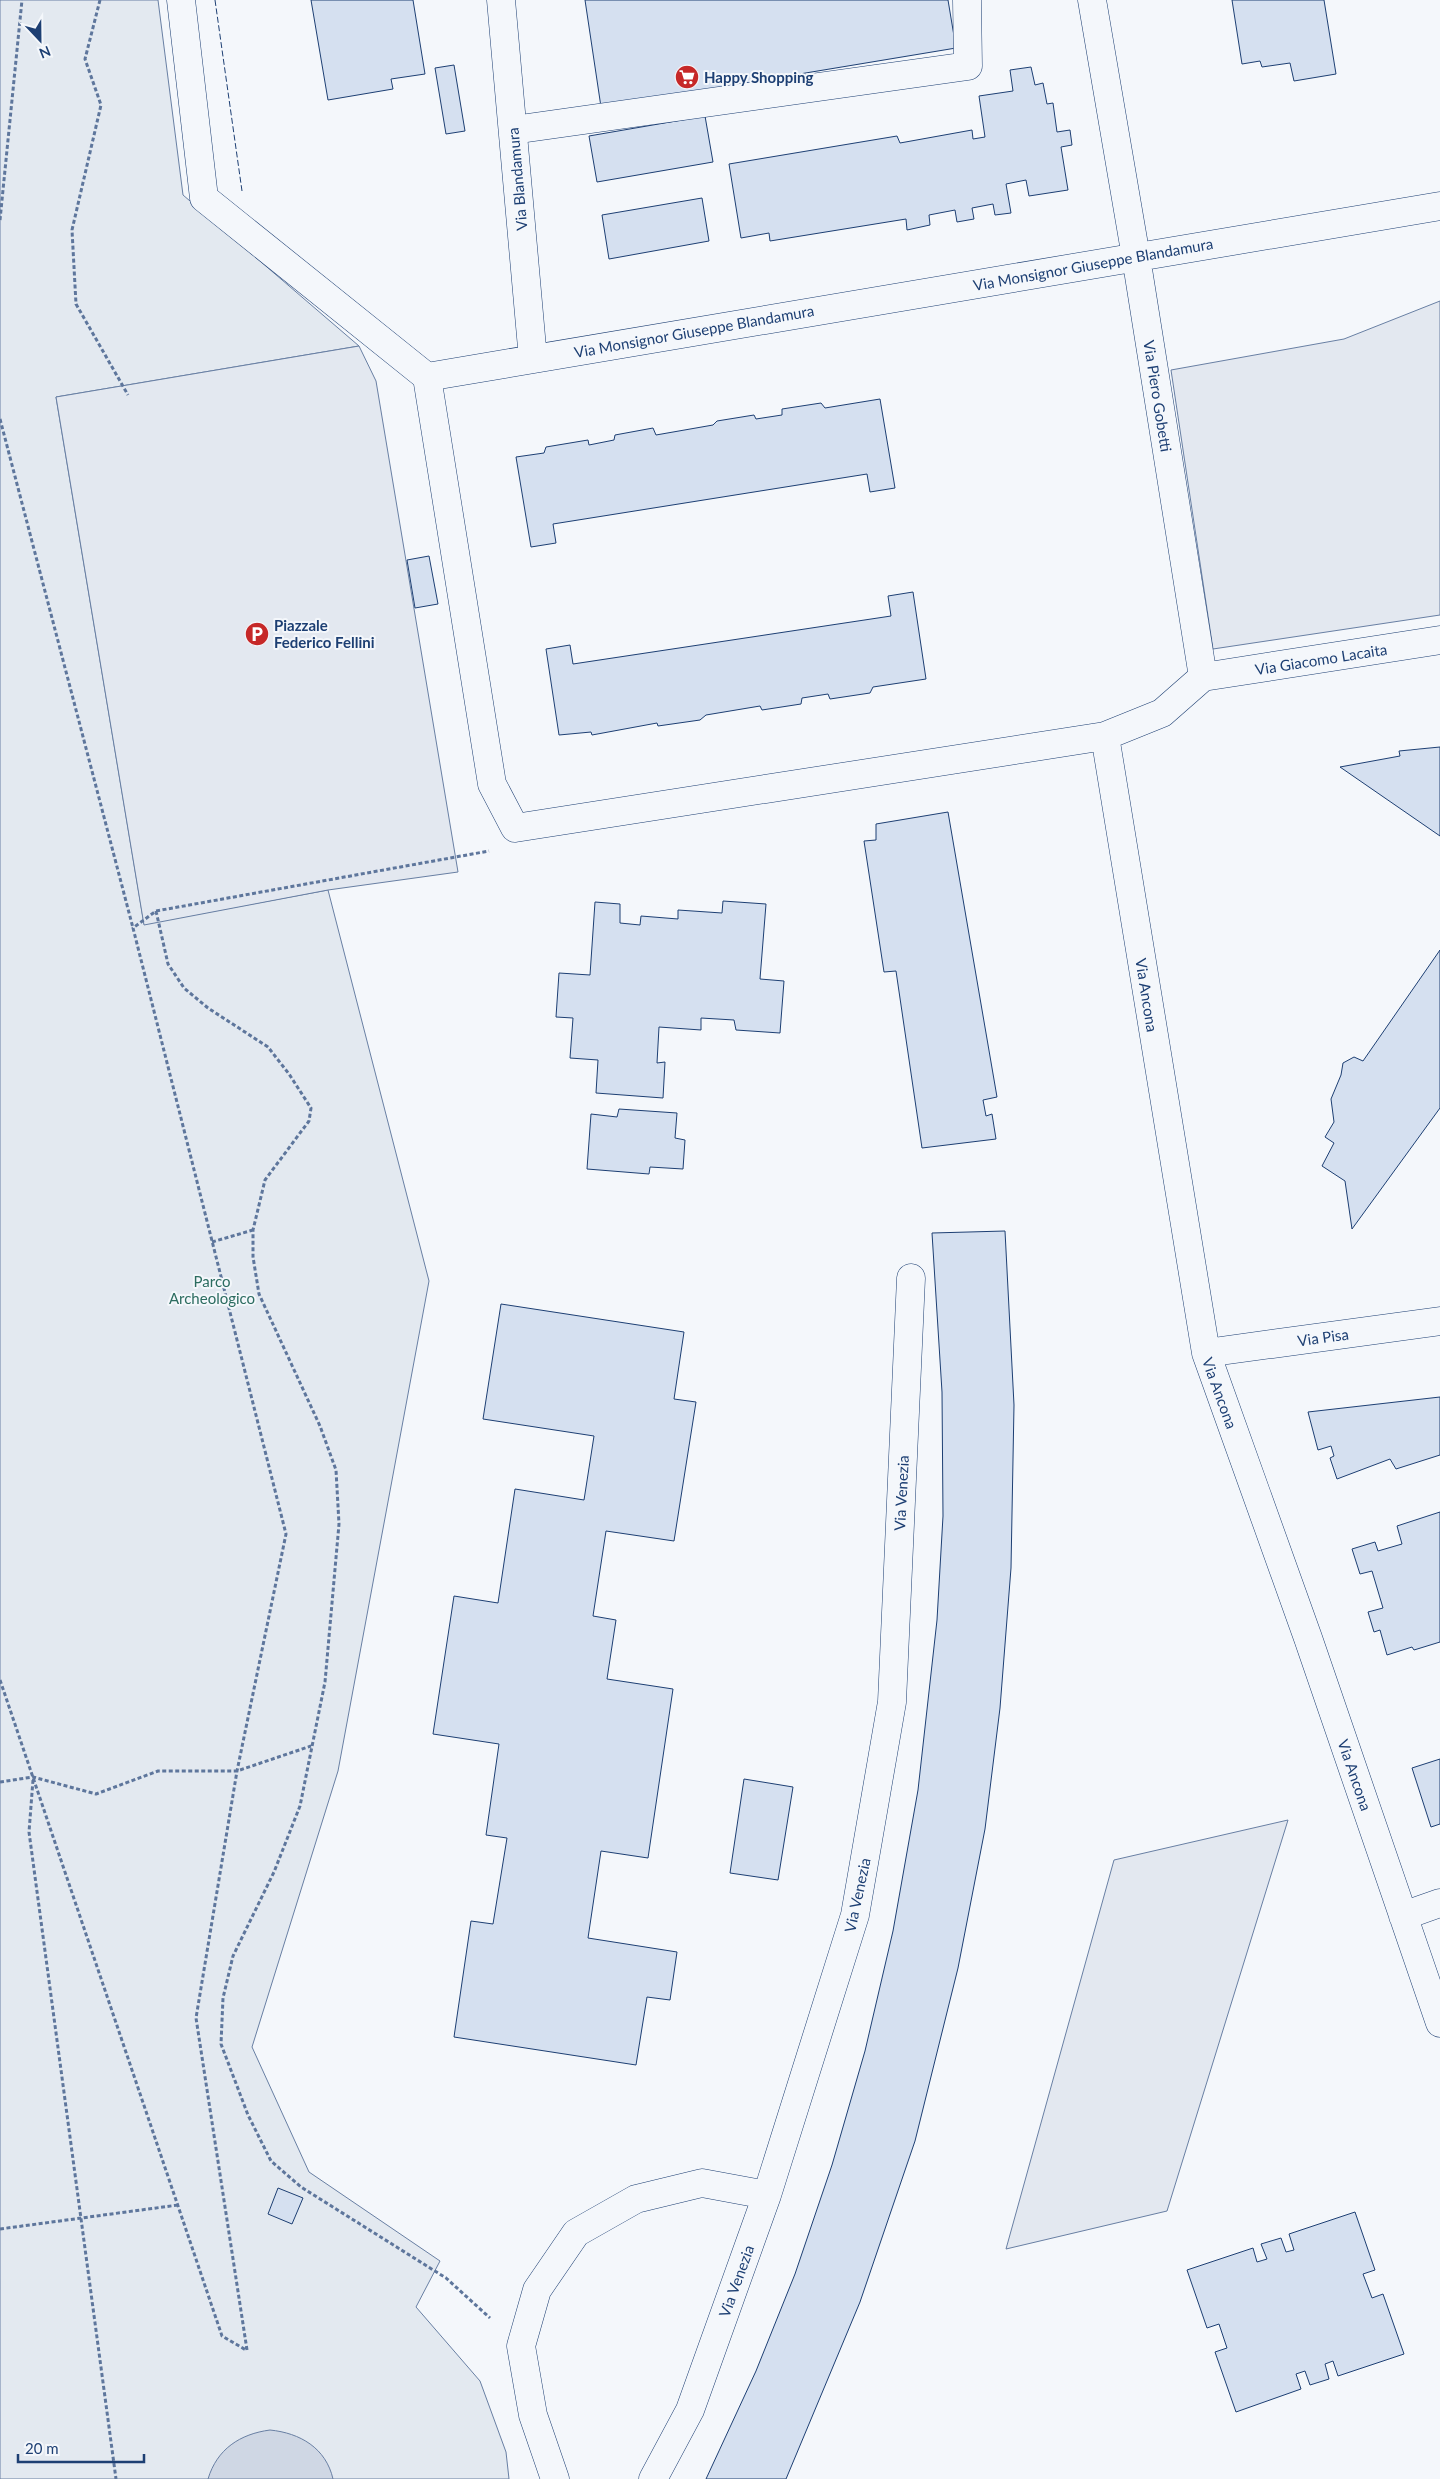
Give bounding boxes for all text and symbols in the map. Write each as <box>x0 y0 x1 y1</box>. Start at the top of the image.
north arrow <box>15 15 65 65</box>
text: N <box>37 43 53 62</box>
supermarket icon: Happy Shopping <box>674 64 700 90</box>
place label: Happy Shopping <box>704 68 813 86</box>
street label: Via Blandamura <box>504 127 530 231</box>
street label: Via Monsignor Giuseppe Blandamura <box>972 234 1214 294</box>
street label: Via Monsignor Giuseppe Blandamura <box>573 301 815 361</box>
street label: Via Piero Gobetti <box>1140 339 1176 453</box>
place label: Piazzale Federico Fellini <box>274 616 375 651</box>
parking icon: Piazzale Federico Fellini <box>244 621 270 647</box>
street label: Via Giacomo Lacaita <box>1254 640 1388 678</box>
street label: Via Ancona <box>1132 957 1162 1033</box>
park label: Parco Archeologico <box>169 1272 255 1307</box>
street label: Via Pisa <box>1296 1324 1350 1350</box>
street label: Via Ancona <box>1199 1355 1241 1431</box>
street label: Via Venezia <box>890 1455 912 1531</box>
street label: Via Ancona <box>1334 1737 1376 1813</box>
street label: Via Venezia <box>840 1856 874 1934</box>
street label: Via Venezia <box>715 2242 757 2320</box>
scale bar <box>18 2432 144 2464</box>
text: 20 m <box>25 2439 59 2457</box>

